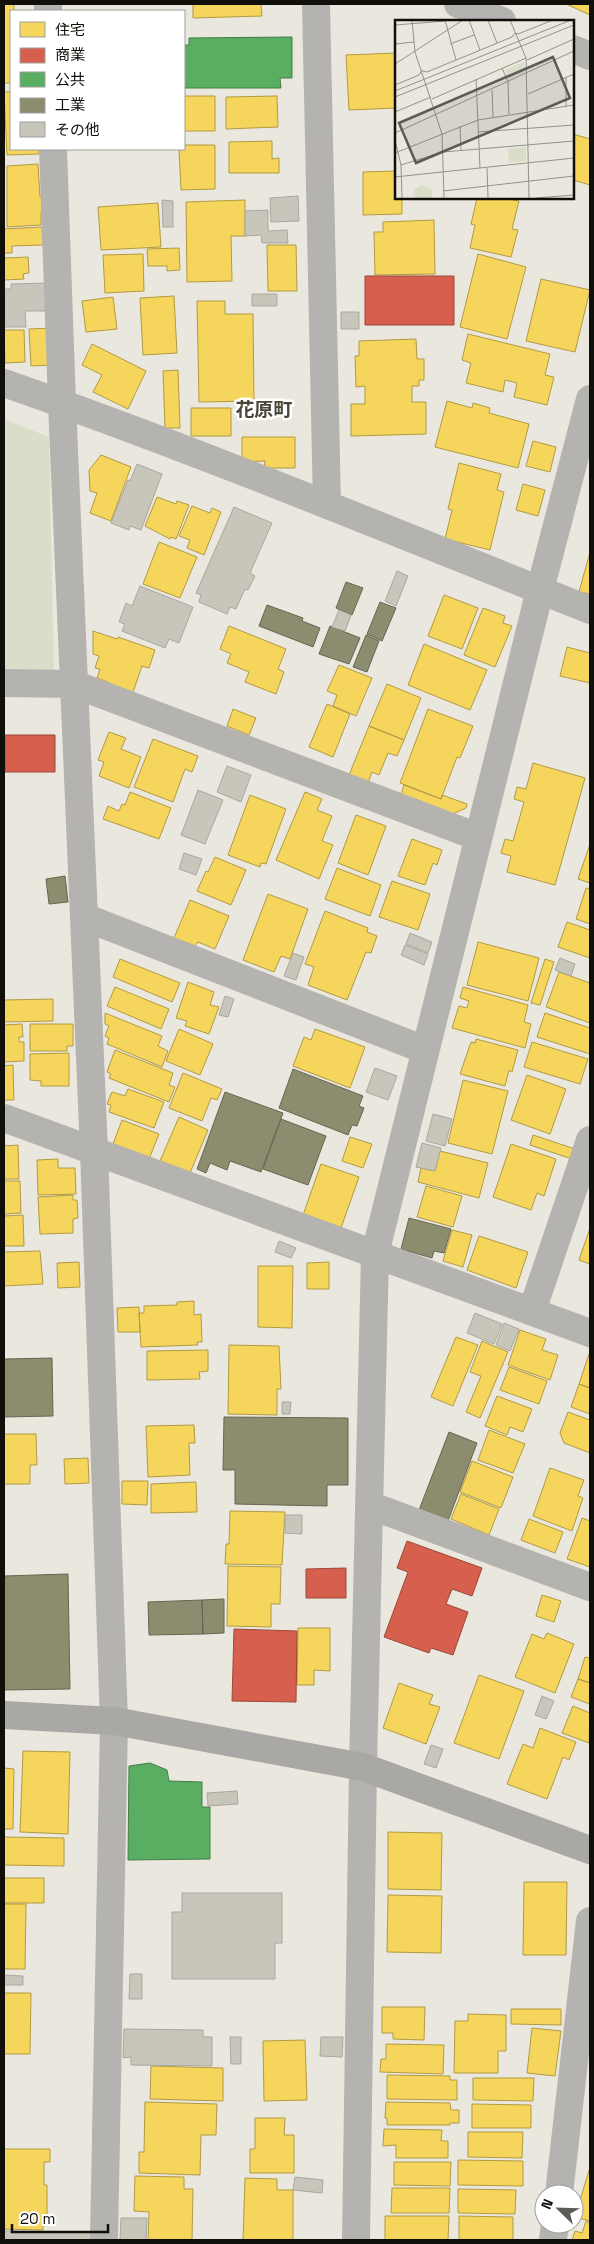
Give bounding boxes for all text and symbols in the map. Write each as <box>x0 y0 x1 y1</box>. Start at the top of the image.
legend <box>10 10 185 150</box>
text: 住宅 <box>55 20 85 39</box>
inset map <box>395 20 574 199</box>
text: 商業 <box>55 45 85 64</box>
text: 公共 <box>55 70 85 89</box>
text: 工業 <box>55 95 85 114</box>
text: その他 <box>55 120 100 139</box>
district label: 花原町 <box>235 397 293 422</box>
north arrow <box>534 2184 584 2234</box>
text: N <box>537 2196 557 2212</box>
scale bar <box>12 2202 109 2234</box>
text: 20 m <box>20 2209 55 2228</box>

